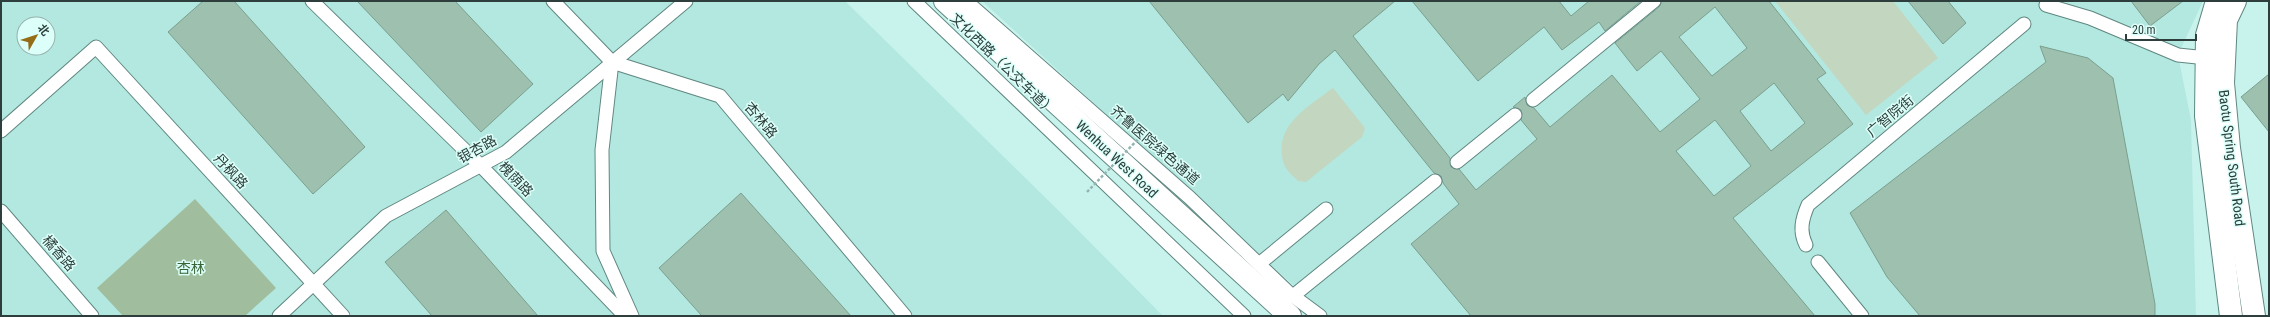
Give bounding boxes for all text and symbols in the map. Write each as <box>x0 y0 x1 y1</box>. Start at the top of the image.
street label: 文化西路（公交车道） <box>947 10 1059 118</box>
north arrow <box>16 16 56 56</box>
scale bar <box>2126 16 2196 42</box>
text: 北 <box>35 22 52 38</box>
text: 20 m <box>2132 23 2156 37</box>
street label: Baotu Spring South Road <box>2216 89 2248 227</box>
street label: 广智院街 <box>1863 92 1917 140</box>
street label: 杏林路 <box>741 99 781 141</box>
street label: 齐鲁医院绿色通道 <box>1107 102 1203 188</box>
street label: Wenhua West Road <box>1073 117 1161 201</box>
street label: 银杏路 <box>455 132 499 166</box>
street label: 丹枫路 <box>211 150 251 192</box>
street label: 槐荫路 <box>496 158 536 200</box>
street label: 橘香路 <box>39 232 79 274</box>
park label: 杏林 <box>177 260 205 276</box>

